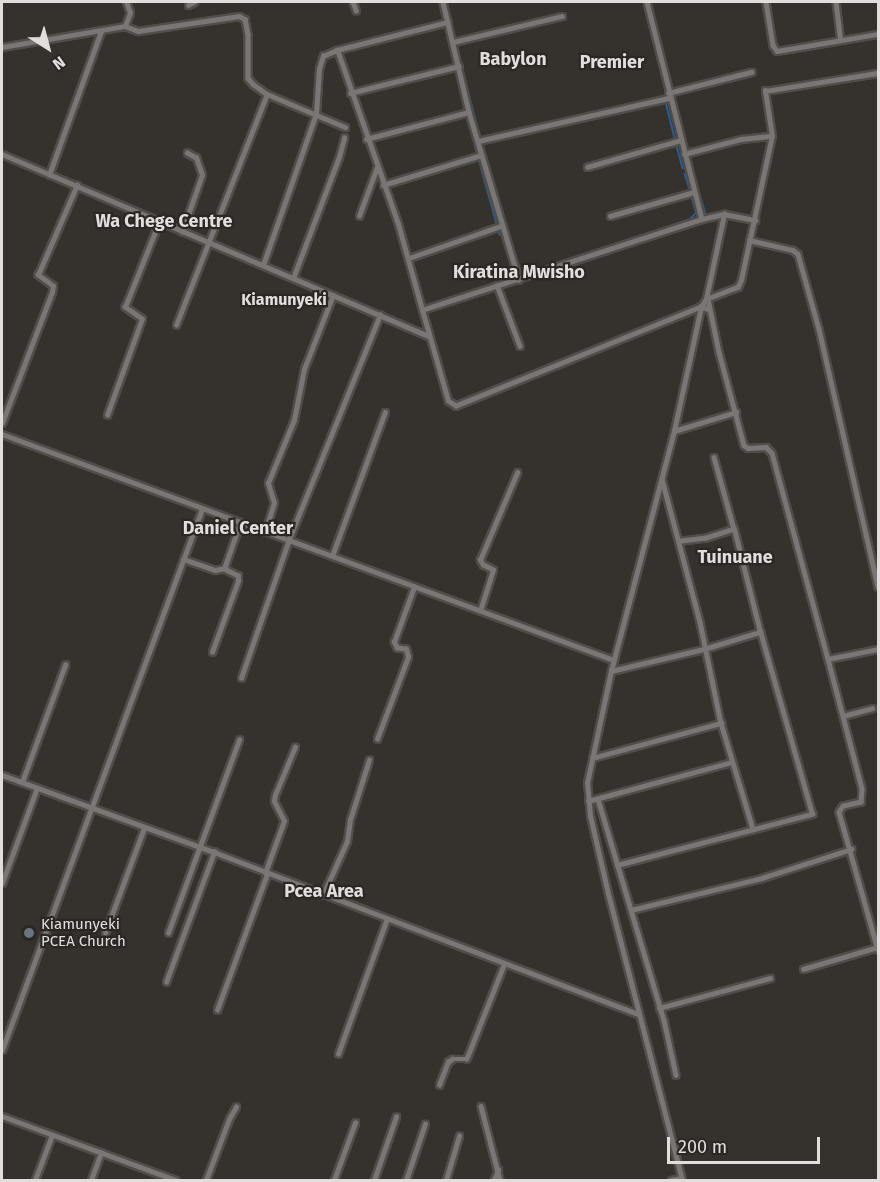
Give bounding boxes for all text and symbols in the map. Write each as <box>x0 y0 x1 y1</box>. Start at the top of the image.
north arrow <box>18 18 78 78</box>
district label: Babylon <box>479 48 547 70</box>
district label: Premier <box>580 51 644 73</box>
text: N <box>49 52 69 74</box>
district label: Wa Chege Centre <box>96 210 232 232</box>
district label: Kiratina Mwisho <box>453 261 585 283</box>
district label: Kiamunyeki <box>241 290 327 310</box>
district label: Daniel Center <box>183 517 293 539</box>
district label: Tuinuane <box>697 546 773 568</box>
district label: Pcea Area <box>284 880 364 902</box>
place label: Kiamunyeki PCEA Church <box>41 915 126 950</box>
marker: Kiamunyeki PCEA Church <box>22 926 36 940</box>
scale bar <box>670 1125 823 1163</box>
text: 200 m <box>678 1136 727 1158</box>

